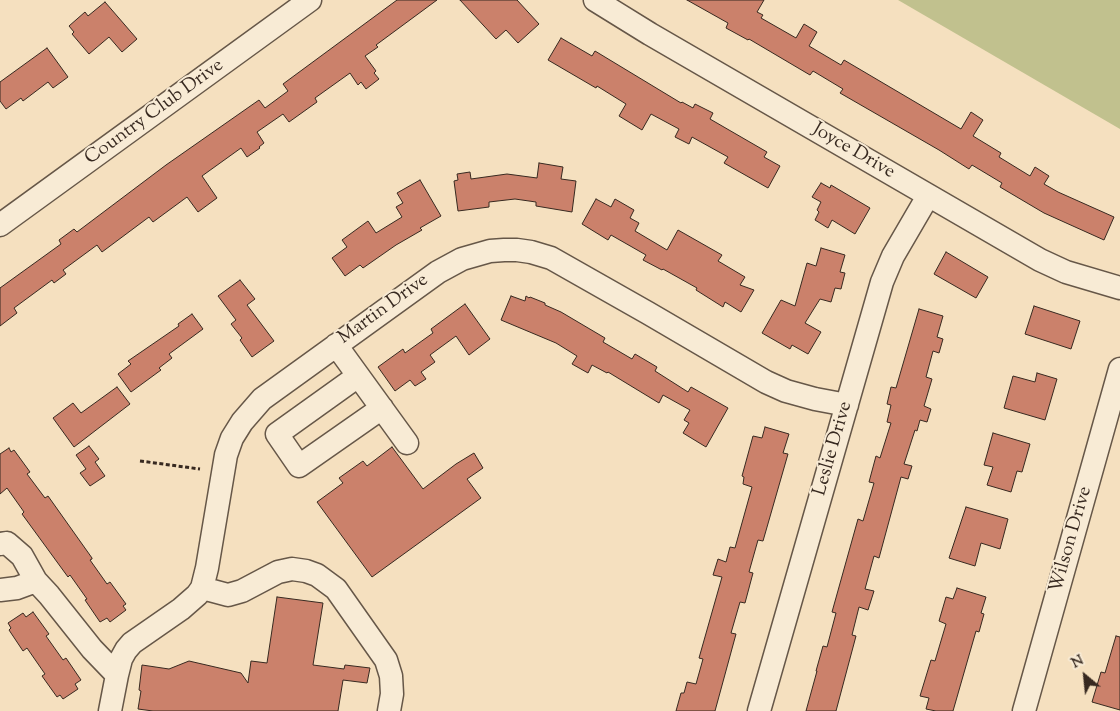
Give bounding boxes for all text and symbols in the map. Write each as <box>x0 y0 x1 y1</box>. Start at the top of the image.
street label: Country Club Drive <box>81 55 229 171</box>
street label: Joyce Drive <box>808 119 898 185</box>
street label: Martin Drive <box>334 270 434 350</box>
street label: Leslie Drive <box>810 399 858 499</box>
street label: Wilson Drive <box>1046 484 1098 596</box>
north arrow <box>1060 651 1110 701</box>
text: N <box>1068 651 1088 674</box>

